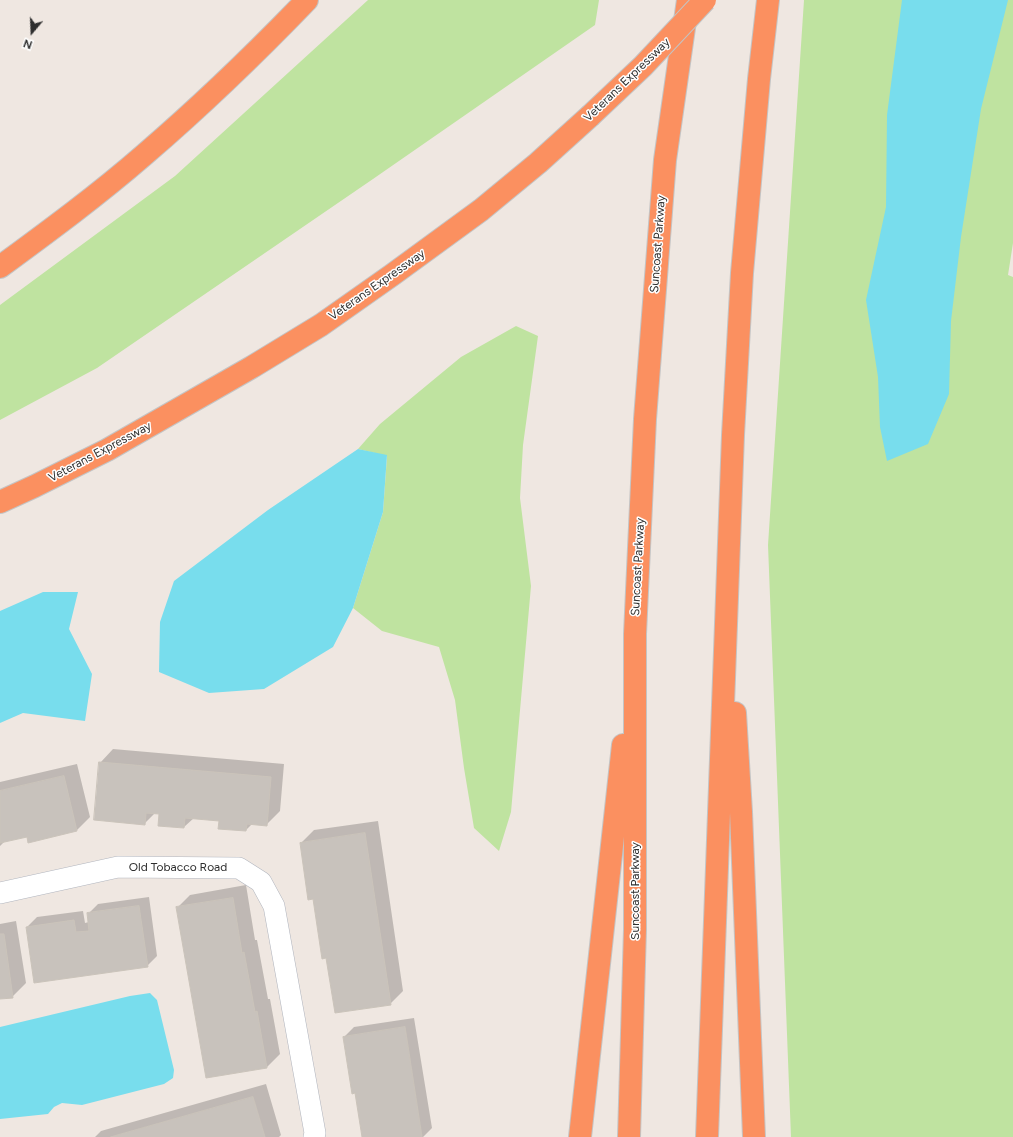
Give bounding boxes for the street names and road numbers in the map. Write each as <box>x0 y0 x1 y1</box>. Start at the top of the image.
street label: Veterans Expressway <box>581 35 673 125</box>
street label: Suncoast Parkway <box>647 195 669 293</box>
street label: Veterans Expressway <box>326 246 428 324</box>
street label: Veterans Expressway <box>46 419 154 485</box>
street label: Suncoast Parkway <box>628 518 648 616</box>
street label: Suncoast Parkway <box>628 842 642 940</box>
street label: Old Tobacco Road <box>129 860 227 874</box>

